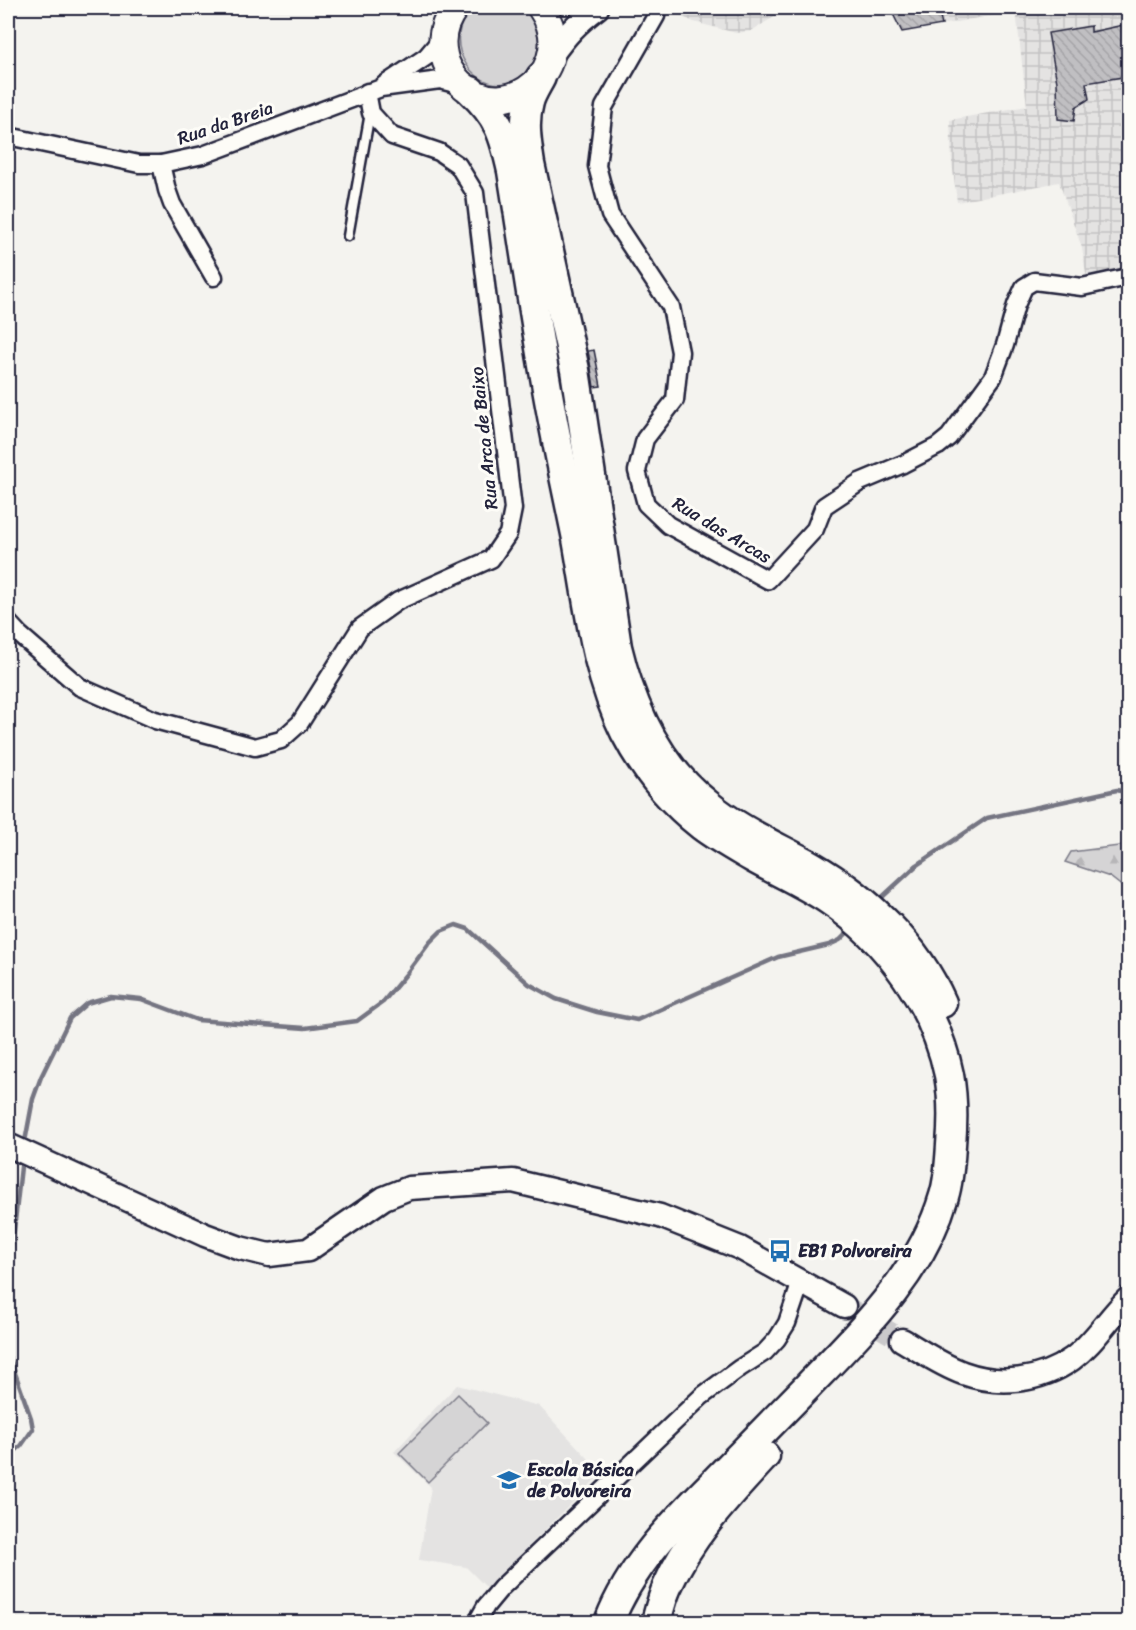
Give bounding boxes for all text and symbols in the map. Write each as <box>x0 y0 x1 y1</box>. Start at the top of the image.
street label: Rua da Breia <box>173 92 277 154</box>
street label: Rua Arca de Baixo <box>461 365 507 511</box>
street label: Rua das Arcas <box>666 488 779 573</box>
place label: EB1 Polvoreira <box>798 1235 913 1267</box>
bus stop icon: EB1 Polvoreira <box>767 1238 793 1264</box>
place label: Escola Básica de Polvoreira <box>527 1454 634 1507</box>
school or university icon: Escola Básica de Polvoreira <box>496 1467 522 1493</box>

